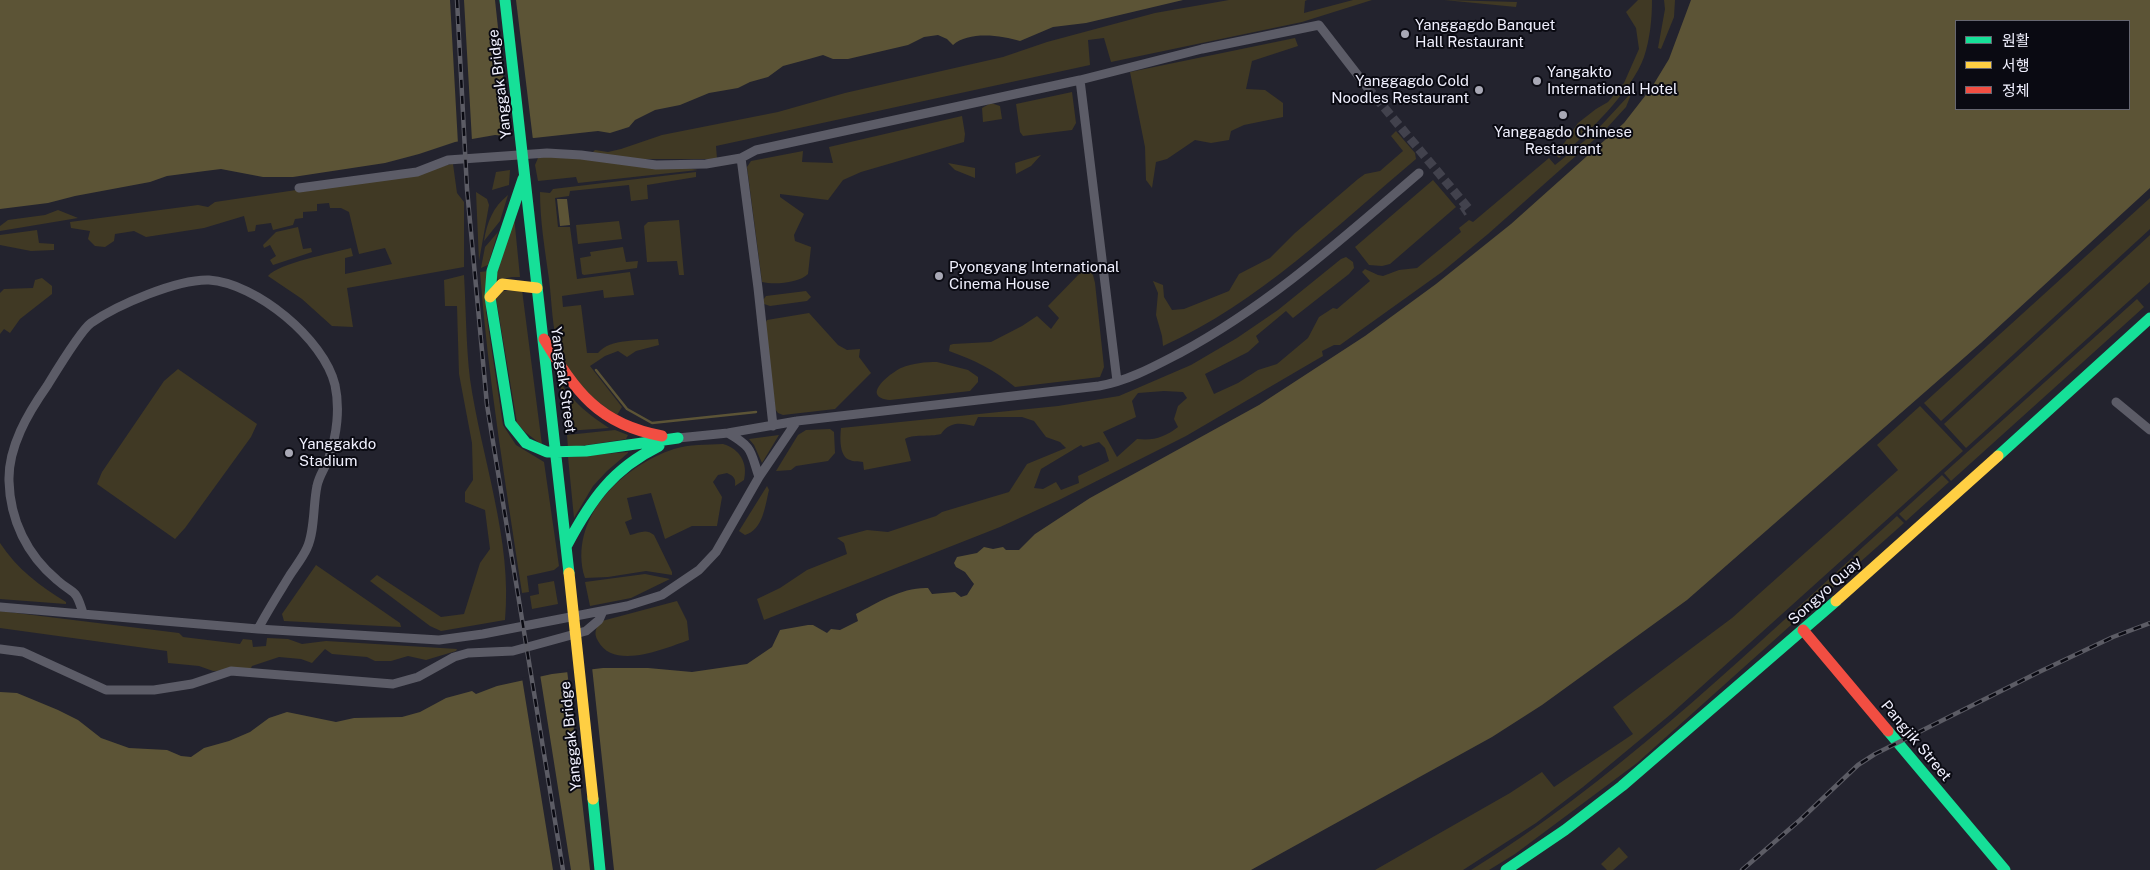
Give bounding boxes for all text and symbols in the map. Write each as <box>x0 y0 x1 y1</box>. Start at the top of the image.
place label: Yanggagdo Banquet Hall Restaurant <box>1415 16 1555 51</box>
legend <box>1955 20 2130 110</box>
street label: Yanggak Bridge <box>484 28 516 140</box>
marker: Yanggagdo Banquet Hall Restaurant <box>1399 28 1411 40</box>
text: 원활 <box>2002 32 2030 49</box>
text: 서행 <box>2002 57 2030 74</box>
place label: Yangakto International Hotel <box>1547 63 1678 98</box>
place label: Yanggagdo Cold Noodles Restaurant <box>1331 72 1469 107</box>
marker: Yangakto International Hotel <box>1531 75 1543 87</box>
text: 정체 <box>2002 82 2030 99</box>
marker: Yanggagdo Cold Noodles Restaurant <box>1473 84 1485 96</box>
marker: Yanggagdo Chinese Restaurant <box>1557 109 1569 121</box>
place label: Yanggagdo Chinese Restaurant <box>1494 123 1632 158</box>
place label: Pyongyang International Cinema House <box>949 258 1120 293</box>
marker: Pyongyang International Cinema House <box>933 270 945 282</box>
street label: Yanggak Street <box>547 326 579 434</box>
place label: Yanggakdo Stadium <box>299 435 376 470</box>
marker: Yanggakdo Stadium <box>283 447 295 459</box>
street label: Songyo Quay <box>1785 553 1865 629</box>
street label: Yanggak Bridge <box>556 680 586 792</box>
street label: Pangjik Street <box>1877 697 1955 785</box>

